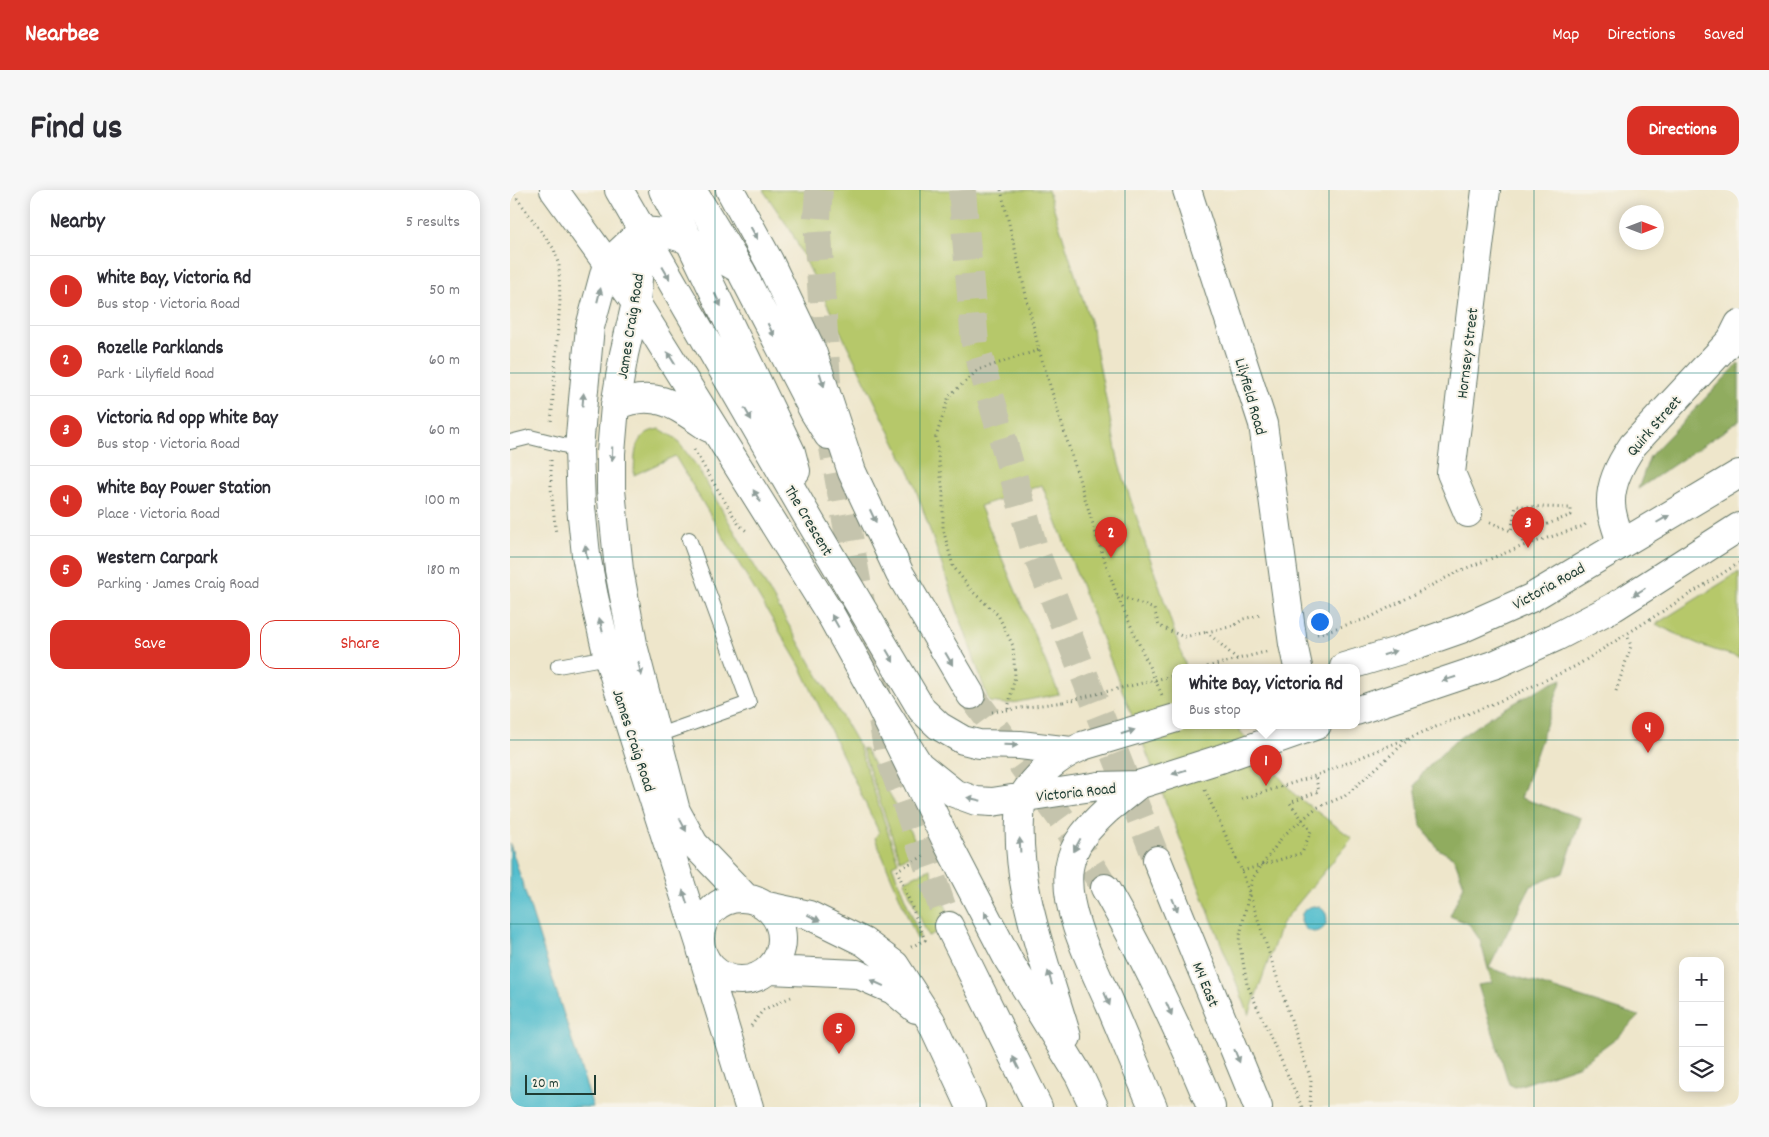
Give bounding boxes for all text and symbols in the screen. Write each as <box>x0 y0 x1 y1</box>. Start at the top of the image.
text: Nearbee <box>25 18 99 52</box>
text: Map <box>1552 23 1579 48</box>
text: Directions <box>1607 23 1676 48</box>
text: Saved <box>1704 23 1744 48</box>
text: Find us <box>30 105 122 155</box>
button: Directions <box>1627 106 1739 155</box>
north arrow <box>1619 205 1664 250</box>
text: Nearby <box>50 208 105 238</box>
text: 5 results <box>406 211 460 234</box>
one-way arrow <box>749 226 758 239</box>
text: White Bay, Victoria Rd <box>97 266 251 293</box>
one-way arrow <box>662 266 671 280</box>
street label: James Craig Road <box>612 272 651 381</box>
text: 1 <box>64 279 68 302</box>
text: 50 m <box>429 279 460 302</box>
one-way arrow <box>595 288 603 303</box>
one-way arrow <box>714 292 722 307</box>
text: Bus stop · Victoria Road <box>97 293 240 316</box>
street label: Hornsey Street <box>1451 306 1485 400</box>
one-way arrow <box>767 322 775 337</box>
text: Rozelle Parklands <box>97 336 224 363</box>
text: 2 <box>63 349 70 372</box>
text: 60 m <box>429 349 460 372</box>
one-way arrow <box>666 352 675 365</box>
street label: Lilyfield Road <box>1228 356 1272 438</box>
text: Park · Lilyfield Road <box>97 363 214 386</box>
one-way arrow <box>818 373 826 388</box>
street label: Quirk Street <box>1622 391 1688 462</box>
one-way arrow <box>579 392 587 408</box>
text: Victoria Rd opp White Bay <box>97 406 278 433</box>
one-way arrow <box>744 406 752 421</box>
text: 3 <box>62 419 70 442</box>
text: 60 m <box>429 419 460 442</box>
text: Bus stop · Victoria Road <box>97 433 240 456</box>
one-way arrow <box>607 446 615 462</box>
text: White Bay Power Station <box>97 476 271 503</box>
street label: The Crescent <box>778 482 838 561</box>
text: 4 <box>63 489 69 512</box>
text: 100 m <box>424 489 460 512</box>
one-way arrow <box>753 489 762 503</box>
text: Place · Victoria Road <box>97 503 220 526</box>
pin: 3 <box>1512 507 1544 548</box>
one-way arrow <box>869 509 877 523</box>
one-way arrow <box>1656 515 1671 523</box>
pin: 2 <box>1095 517 1127 558</box>
one-way arrow <box>582 544 590 560</box>
text: Western Carpark <box>97 546 218 573</box>
street label: Victoria Road <box>1509 558 1590 617</box>
text: 5 <box>62 559 70 582</box>
text: 180 m <box>427 559 460 582</box>
text: Parking · James Craig Road <box>97 573 259 596</box>
one-way arrow <box>1632 587 1645 596</box>
your location <box>1307 609 1333 635</box>
one-way arrow <box>830 614 839 628</box>
one-way arrow <box>597 618 605 633</box>
button: Save <box>50 620 250 669</box>
button: Share <box>260 620 460 669</box>
one-way arrow <box>886 649 895 662</box>
one-way arrow <box>1383 649 1398 657</box>
one-way arrow <box>945 652 953 667</box>
one-way arrow <box>636 662 644 677</box>
popup <box>1172 664 1360 729</box>
text: White Bay, Victoria Rd <box>1189 672 1343 699</box>
one-way arrow <box>1441 675 1456 683</box>
street label: James Craig Road <box>605 687 660 795</box>
text: Bus stop <box>1189 699 1241 722</box>
pin: 4 <box>1632 712 1664 753</box>
one-way arrow <box>1121 728 1136 736</box>
one-way arrow <box>1004 741 1020 749</box>
pin: 1 <box>1250 745 1282 786</box>
one-way arrow <box>1171 769 1186 776</box>
street label: Victoria Road <box>1035 778 1117 809</box>
one-way arrow <box>966 795 982 803</box>
one-way arrow <box>679 818 687 833</box>
one-way arrow <box>1015 837 1023 853</box>
one-way arrow <box>1073 838 1081 853</box>
one-way arrow <box>681 890 688 905</box>
one-way arrow <box>1172 898 1180 912</box>
one-way arrow <box>983 911 992 925</box>
one-way arrow <box>807 914 821 922</box>
map controls <box>1679 957 1724 1092</box>
button: + <box>1679 957 1724 1002</box>
street label: M4 East <box>1185 959 1224 1011</box>
one-way arrow <box>1045 971 1053 986</box>
one-way arrow <box>870 979 884 987</box>
one-way arrow <box>1103 992 1111 1007</box>
one-way arrow <box>1165 1002 1173 1016</box>
button: − <box>1679 1002 1724 1047</box>
pin: 5 <box>823 1013 855 1054</box>
button: layers <box>1679 1047 1724 1092</box>
one-way arrow <box>1233 1049 1241 1064</box>
one-way arrow <box>1012 1056 1020 1070</box>
scale bar <box>525 1072 596 1095</box>
text: 20 m <box>532 1074 559 1094</box>

